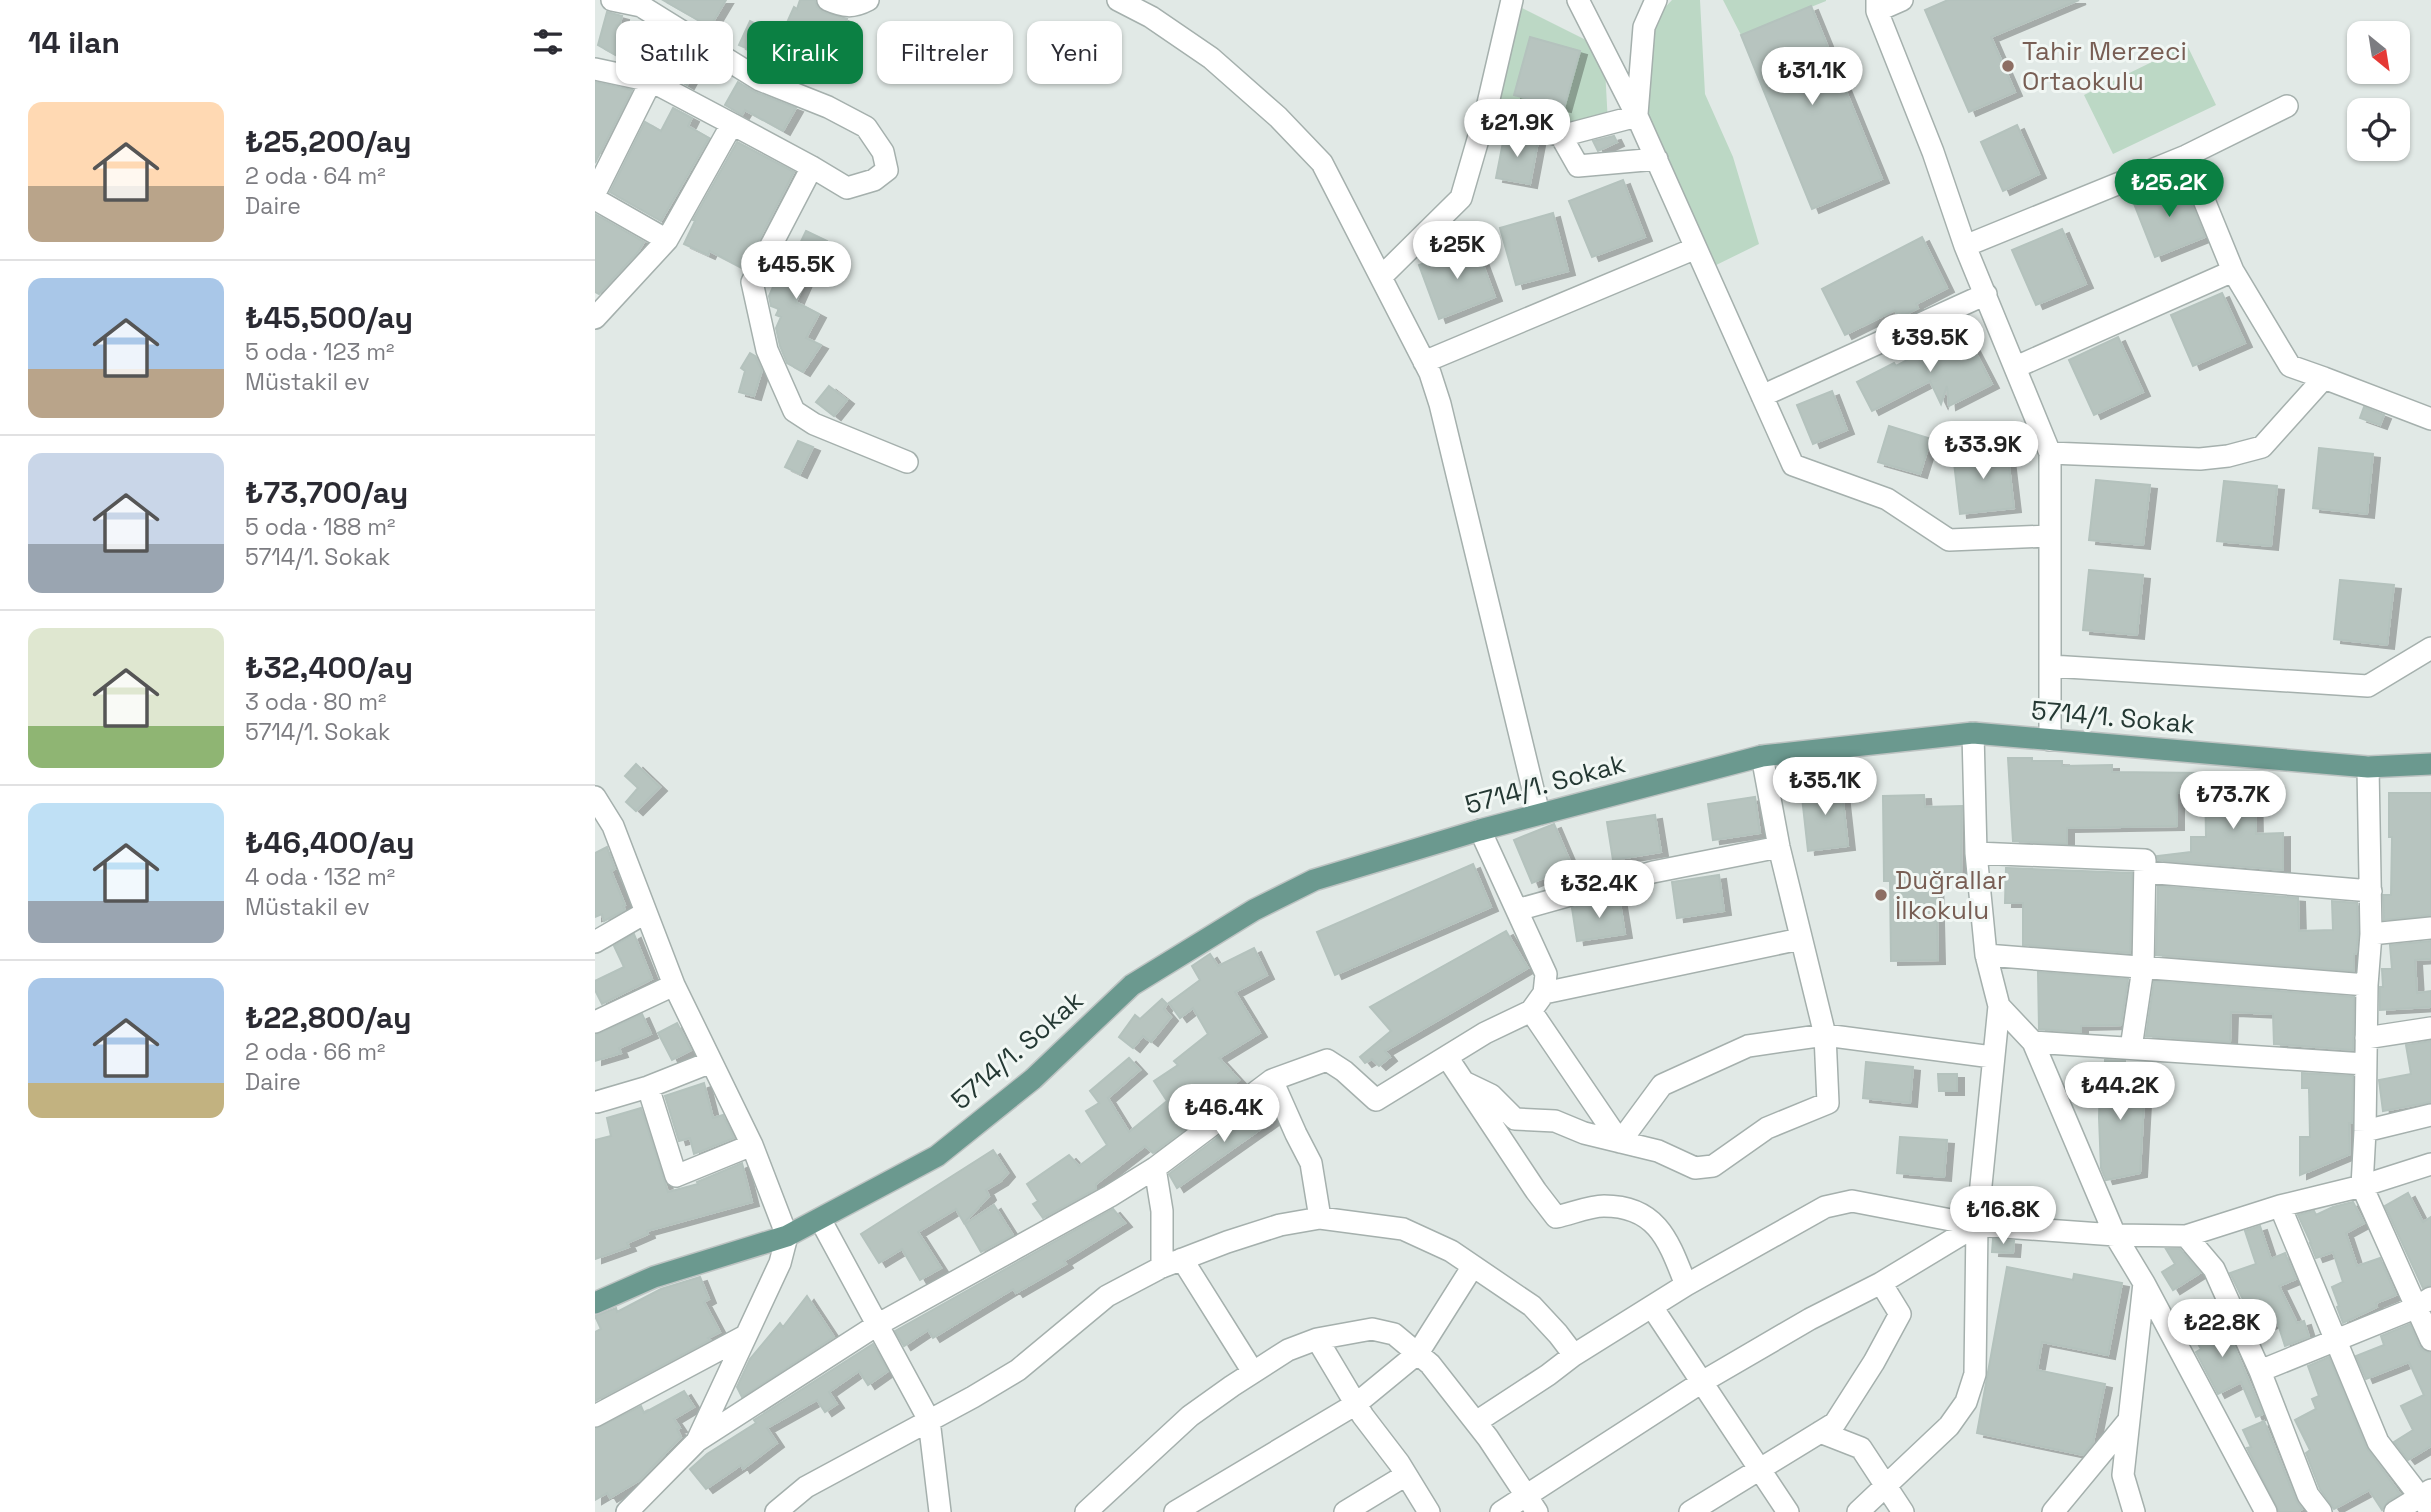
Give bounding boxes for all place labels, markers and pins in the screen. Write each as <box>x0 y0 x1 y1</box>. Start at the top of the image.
place label: Tahir Merzeci Ortaokulu <box>2022 34 2187 98</box>
pin: ₺31.1K <box>1755 48 1869 107</box>
marker: Tahir Merzeci Ortaokulu <box>2000 58 2016 74</box>
pin: ₺21.9K <box>1460 100 1574 159</box>
pin: ₺25.2K <box>2112 160 2226 219</box>
pin: ₺25K <box>1416 222 1498 281</box>
pin: ₺45.5K <box>739 242 853 301</box>
pin: ₺39.5K <box>1873 314 1987 374</box>
pin: ₺33.9K <box>1926 421 2040 481</box>
pin: ₺35.1K <box>1768 758 1882 817</box>
pin: ₺73.7K <box>2176 772 2290 831</box>
pin: ₺32.4K <box>1542 860 1656 920</box>
place label: Duğrallar İlkokulu <box>1895 863 2007 927</box>
marker: Duğrallar İlkokulu <box>1873 887 1889 903</box>
pin: ₺44.2K <box>2063 1062 2177 1122</box>
pin: ₺46.4K <box>1167 1084 1281 1144</box>
pin: ₺16.8K <box>1946 1186 2060 1246</box>
pin: ₺22.8K <box>2165 1300 2279 1359</box>

